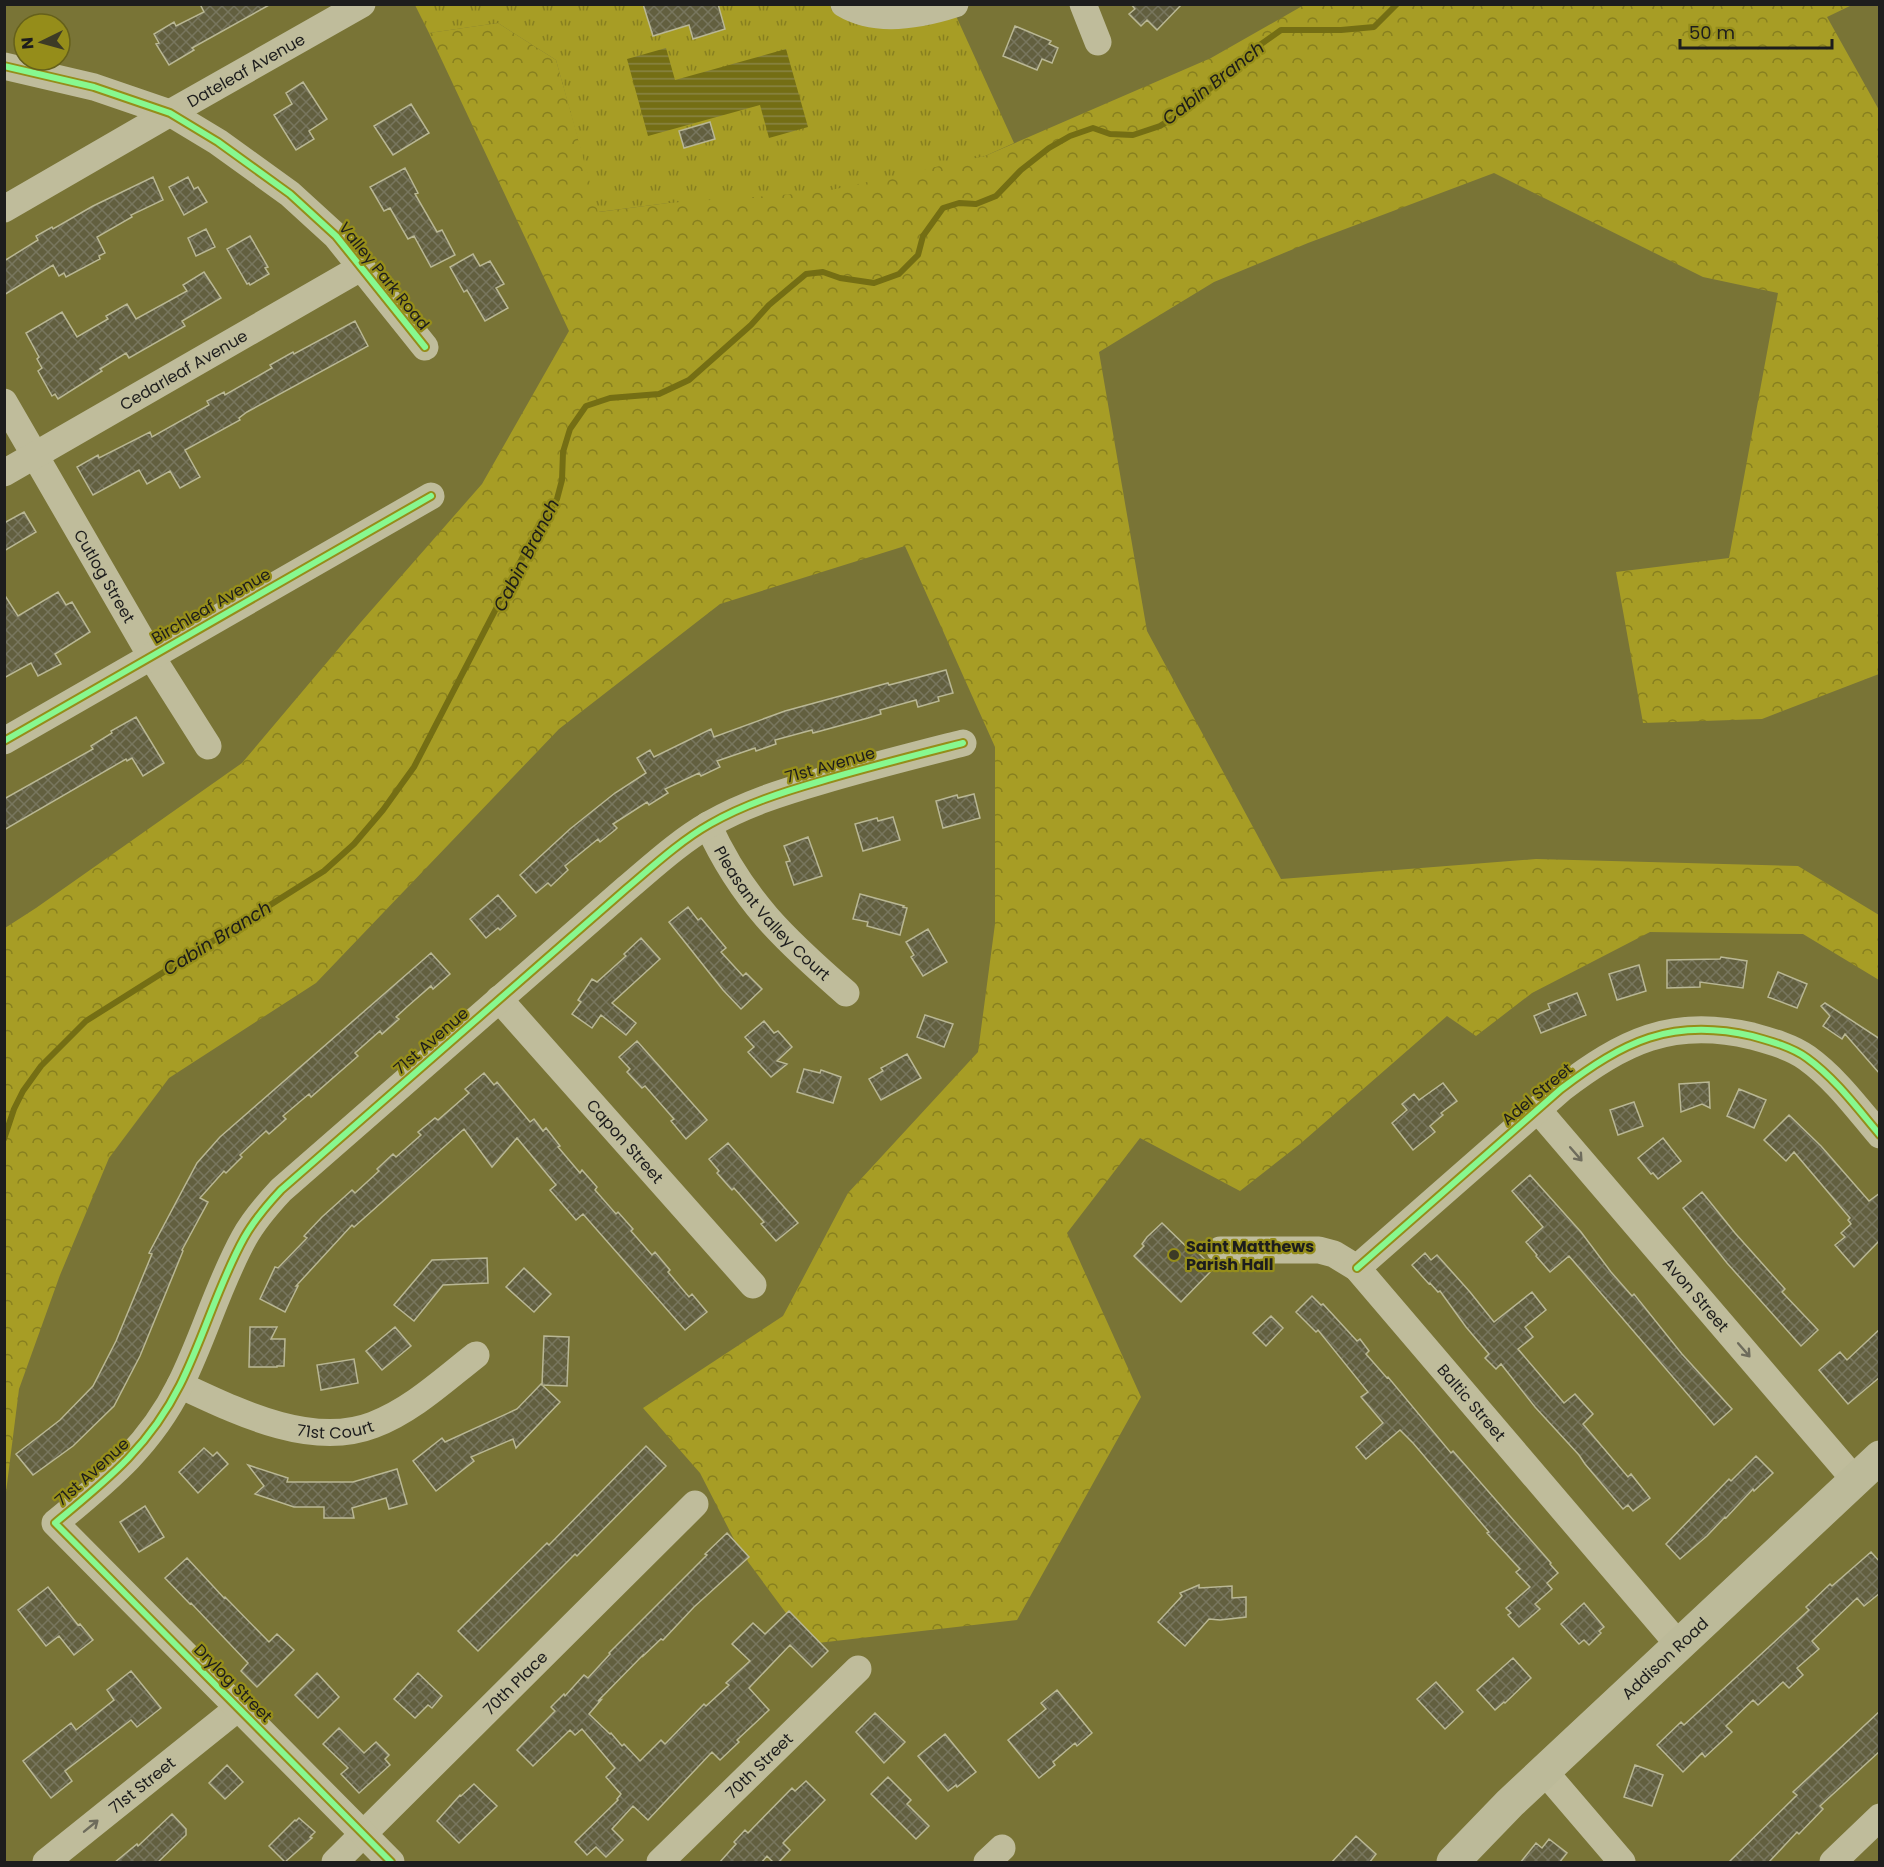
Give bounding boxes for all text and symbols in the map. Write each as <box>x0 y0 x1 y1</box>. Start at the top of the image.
north arrow <box>12 12 72 72</box>
scale bar <box>1680 12 1832 50</box>
text: 50 m <box>1689 20 1735 45</box>
street label: Dateleaf Avenue <box>183 27 309 113</box>
water label: Cabin Branch <box>1157 35 1269 131</box>
text: N <box>16 36 40 50</box>
street label: Valley Park Road <box>333 217 435 335</box>
street label: Cedarleaf Avenue <box>115 324 252 416</box>
water label: Cabin Branch <box>487 494 565 616</box>
street label: Cutlog Street <box>69 525 141 627</box>
street label: Birchleaf Avenue <box>147 563 275 649</box>
street label: 71st Avenue <box>782 741 878 789</box>
street label: Pleasant Valley Court <box>709 842 836 986</box>
water label: Cabin Branch <box>158 895 276 981</box>
street label: 71st Avenue <box>389 1002 473 1080</box>
street label: Adel Street <box>1496 1057 1578 1131</box>
street label: Capon Street <box>581 1094 669 1188</box>
one-way arrow <box>1569 1146 1583 1161</box>
place label: Saint Matthews Parish Hall <box>1186 1235 1314 1276</box>
marker: Saint Matthews Parish Hall <box>1167 1248 1181 1262</box>
street label: Avon Street <box>1658 1252 1735 1337</box>
one-way arrow <box>1737 1342 1751 1357</box>
street label: Baltic Street <box>1432 1359 1511 1446</box>
street label: 71st Court <box>295 1414 377 1444</box>
street label: 71st Avenue <box>50 1432 134 1511</box>
street label: Addison Road <box>1616 1612 1713 1705</box>
street label: Drylog Street <box>189 1639 277 1727</box>
street label: 70th Place <box>478 1645 553 1720</box>
street label: 70th Street <box>720 1727 798 1804</box>
street label: 71st Street <box>104 1751 180 1819</box>
one-way arrow <box>83 1819 99 1832</box>

